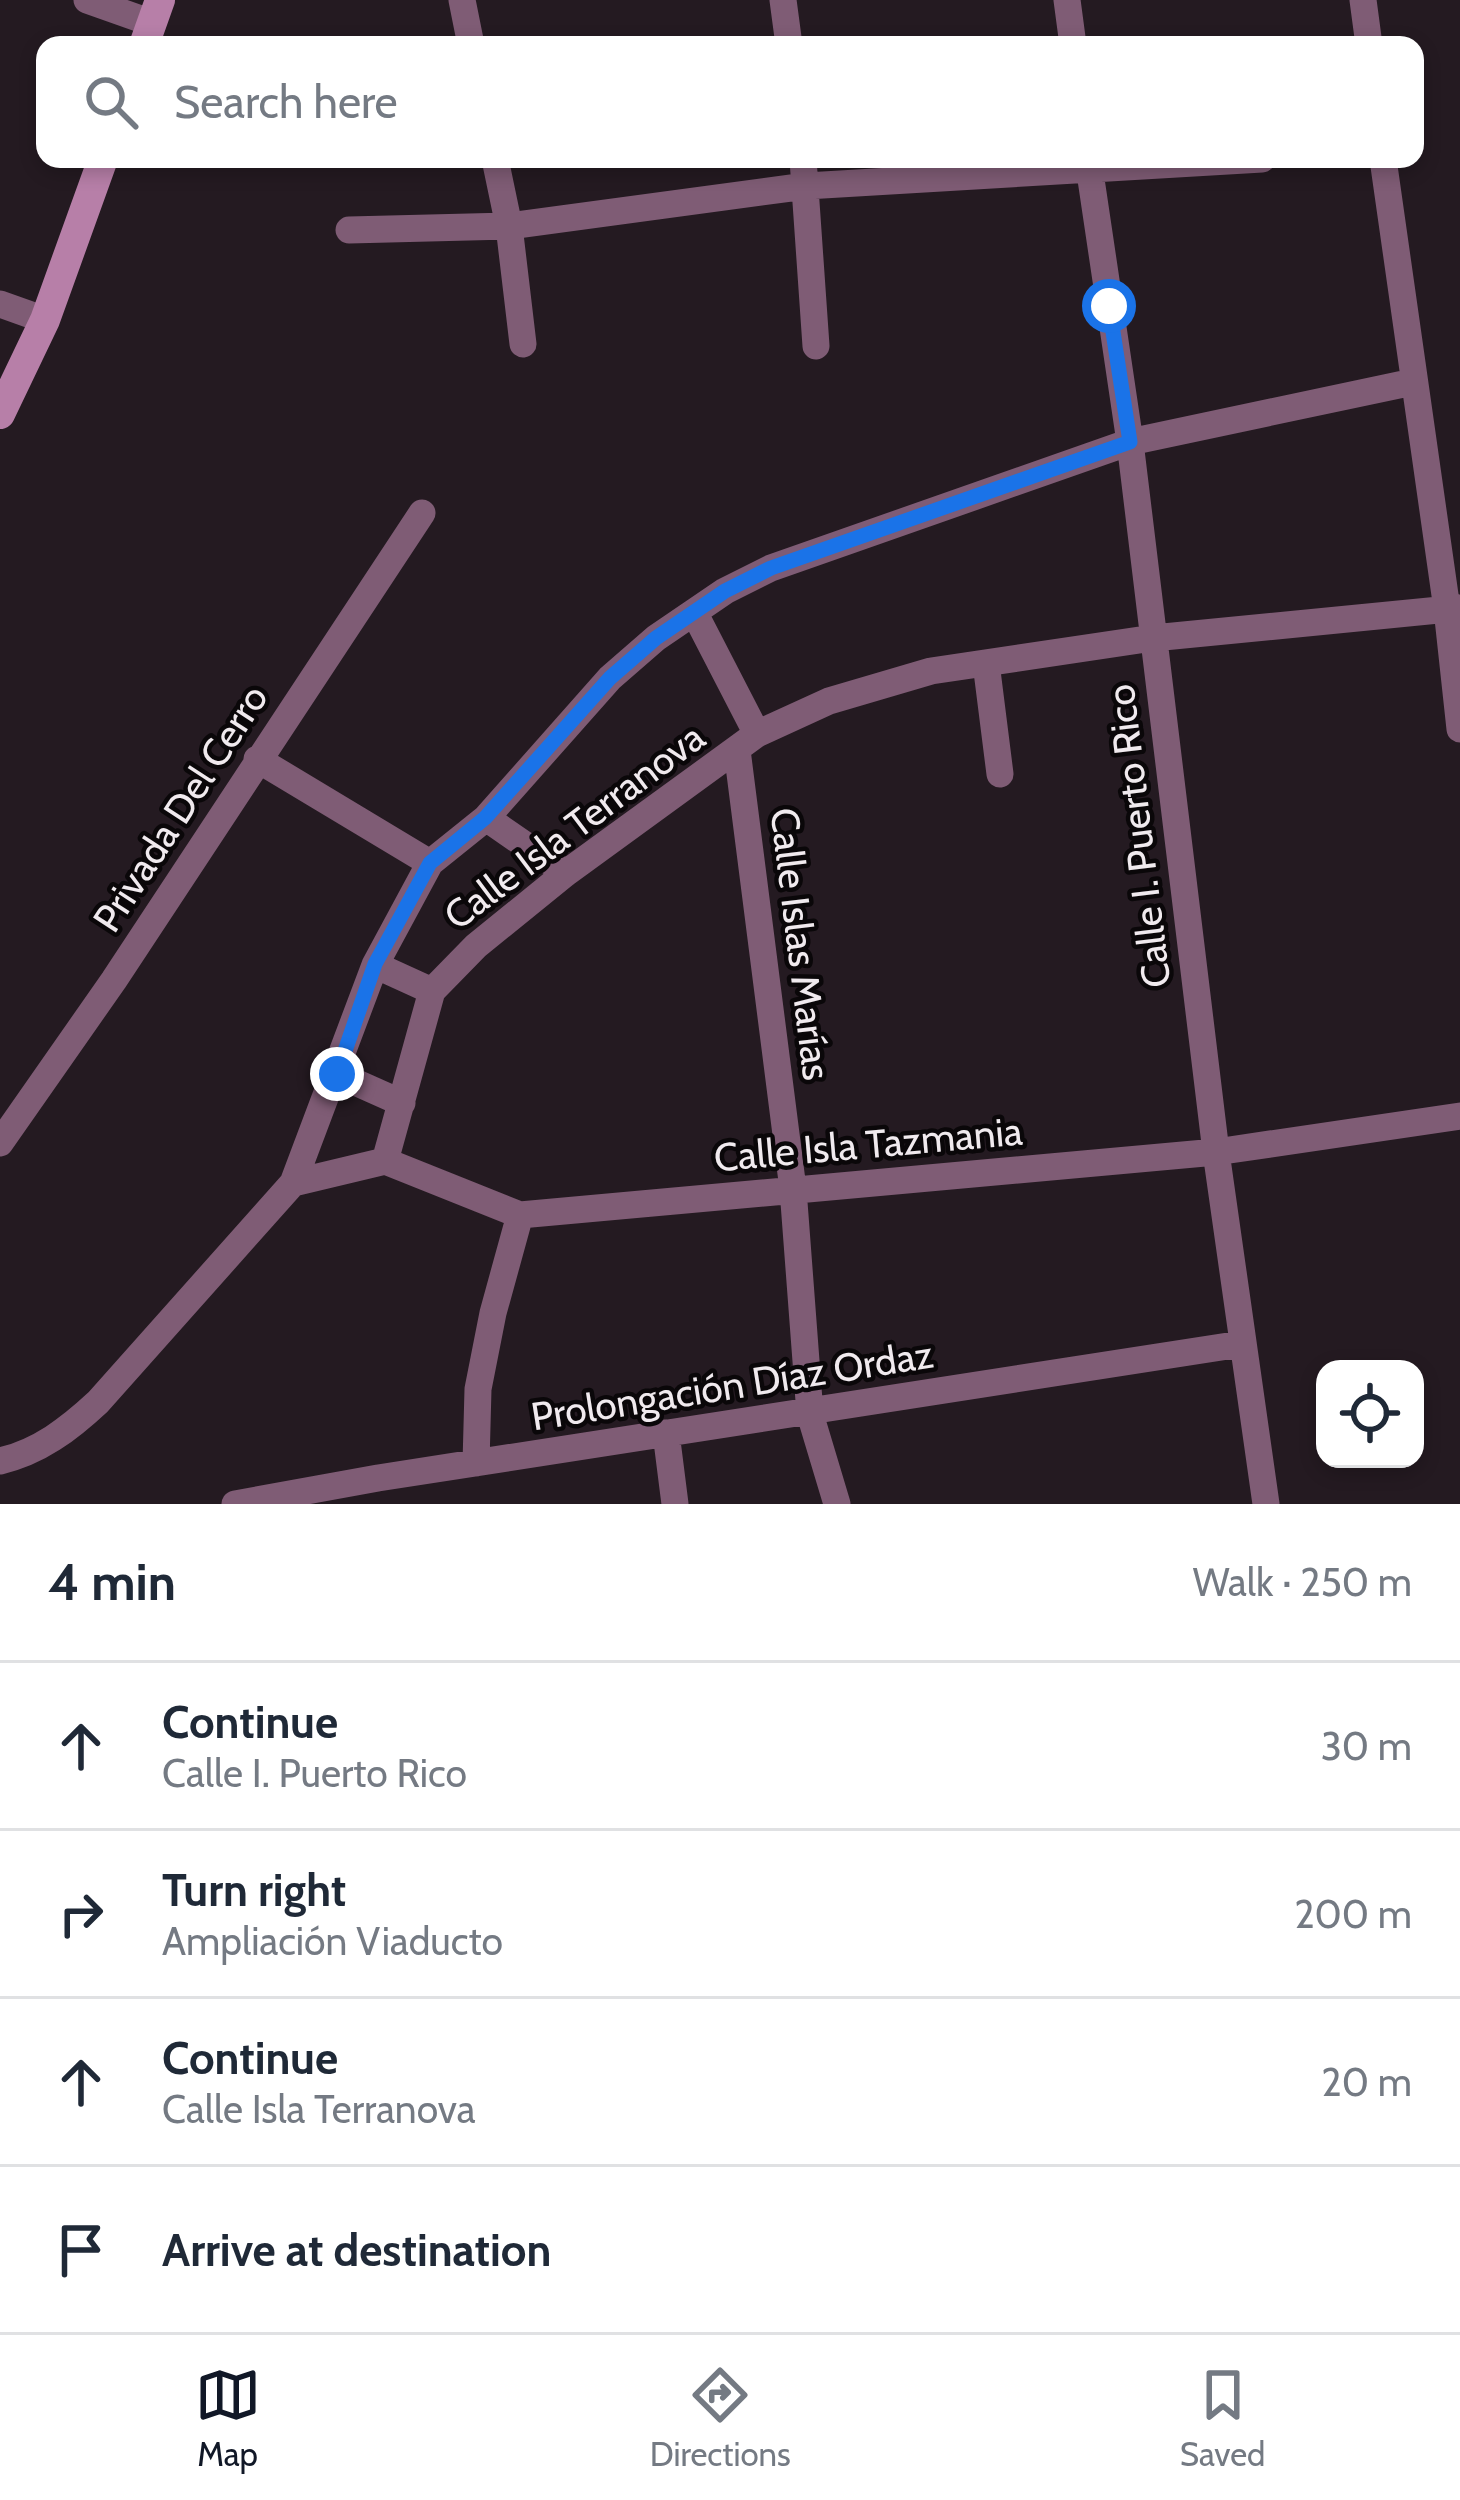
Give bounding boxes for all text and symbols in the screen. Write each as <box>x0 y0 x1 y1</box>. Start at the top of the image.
search box <box>36 36 1424 168</box>
icon: search <box>78 69 144 135</box>
text: Search here <box>174 75 398 129</box>
route start <box>1082 279 1136 333</box>
street label: Privada Del Cerro <box>82 676 278 940</box>
street label: Calle I. Puerto Rico <box>1096 682 1180 990</box>
street label: Calle Isla Terranova <box>434 712 714 939</box>
street label: Calle Islas Marías <box>760 805 842 1083</box>
route end <box>310 1047 364 1101</box>
street label: Calle Isla Tazmania <box>712 1107 1024 1181</box>
street label: Prolongación Díaz Ordaz <box>528 1330 936 1440</box>
map controls <box>1316 1360 1424 1468</box>
button: locate <box>1316 1360 1424 1468</box>
text: 4 min <box>48 1551 176 1613</box>
text: Walk · 250 m <box>1193 1558 1412 1606</box>
text: Continue <box>162 1695 338 1749</box>
icon: ahead <box>48 1713 114 1779</box>
text: 30 m <box>1321 1722 1412 1770</box>
text: Calle I. Puerto Rico <box>162 1749 467 1797</box>
text: Turn right <box>162 1863 346 1917</box>
icon: right <box>48 1881 114 1947</box>
text: 200 m <box>1294 1890 1412 1938</box>
text: Ampliación Viaducto <box>162 1917 503 1965</box>
text: Continue <box>162 2031 338 2085</box>
icon: ahead <box>48 2049 114 2115</box>
text: 20 m <box>1321 2058 1412 2106</box>
text: Calle Isla Terranova <box>162 2085 475 2133</box>
icon: arrive <box>48 2217 114 2283</box>
text: Arrive at destination <box>162 2223 551 2277</box>
tab: Map <box>195 2362 261 2474</box>
tab: Directions <box>650 2362 791 2474</box>
tab: Saved <box>1180 2362 1265 2474</box>

